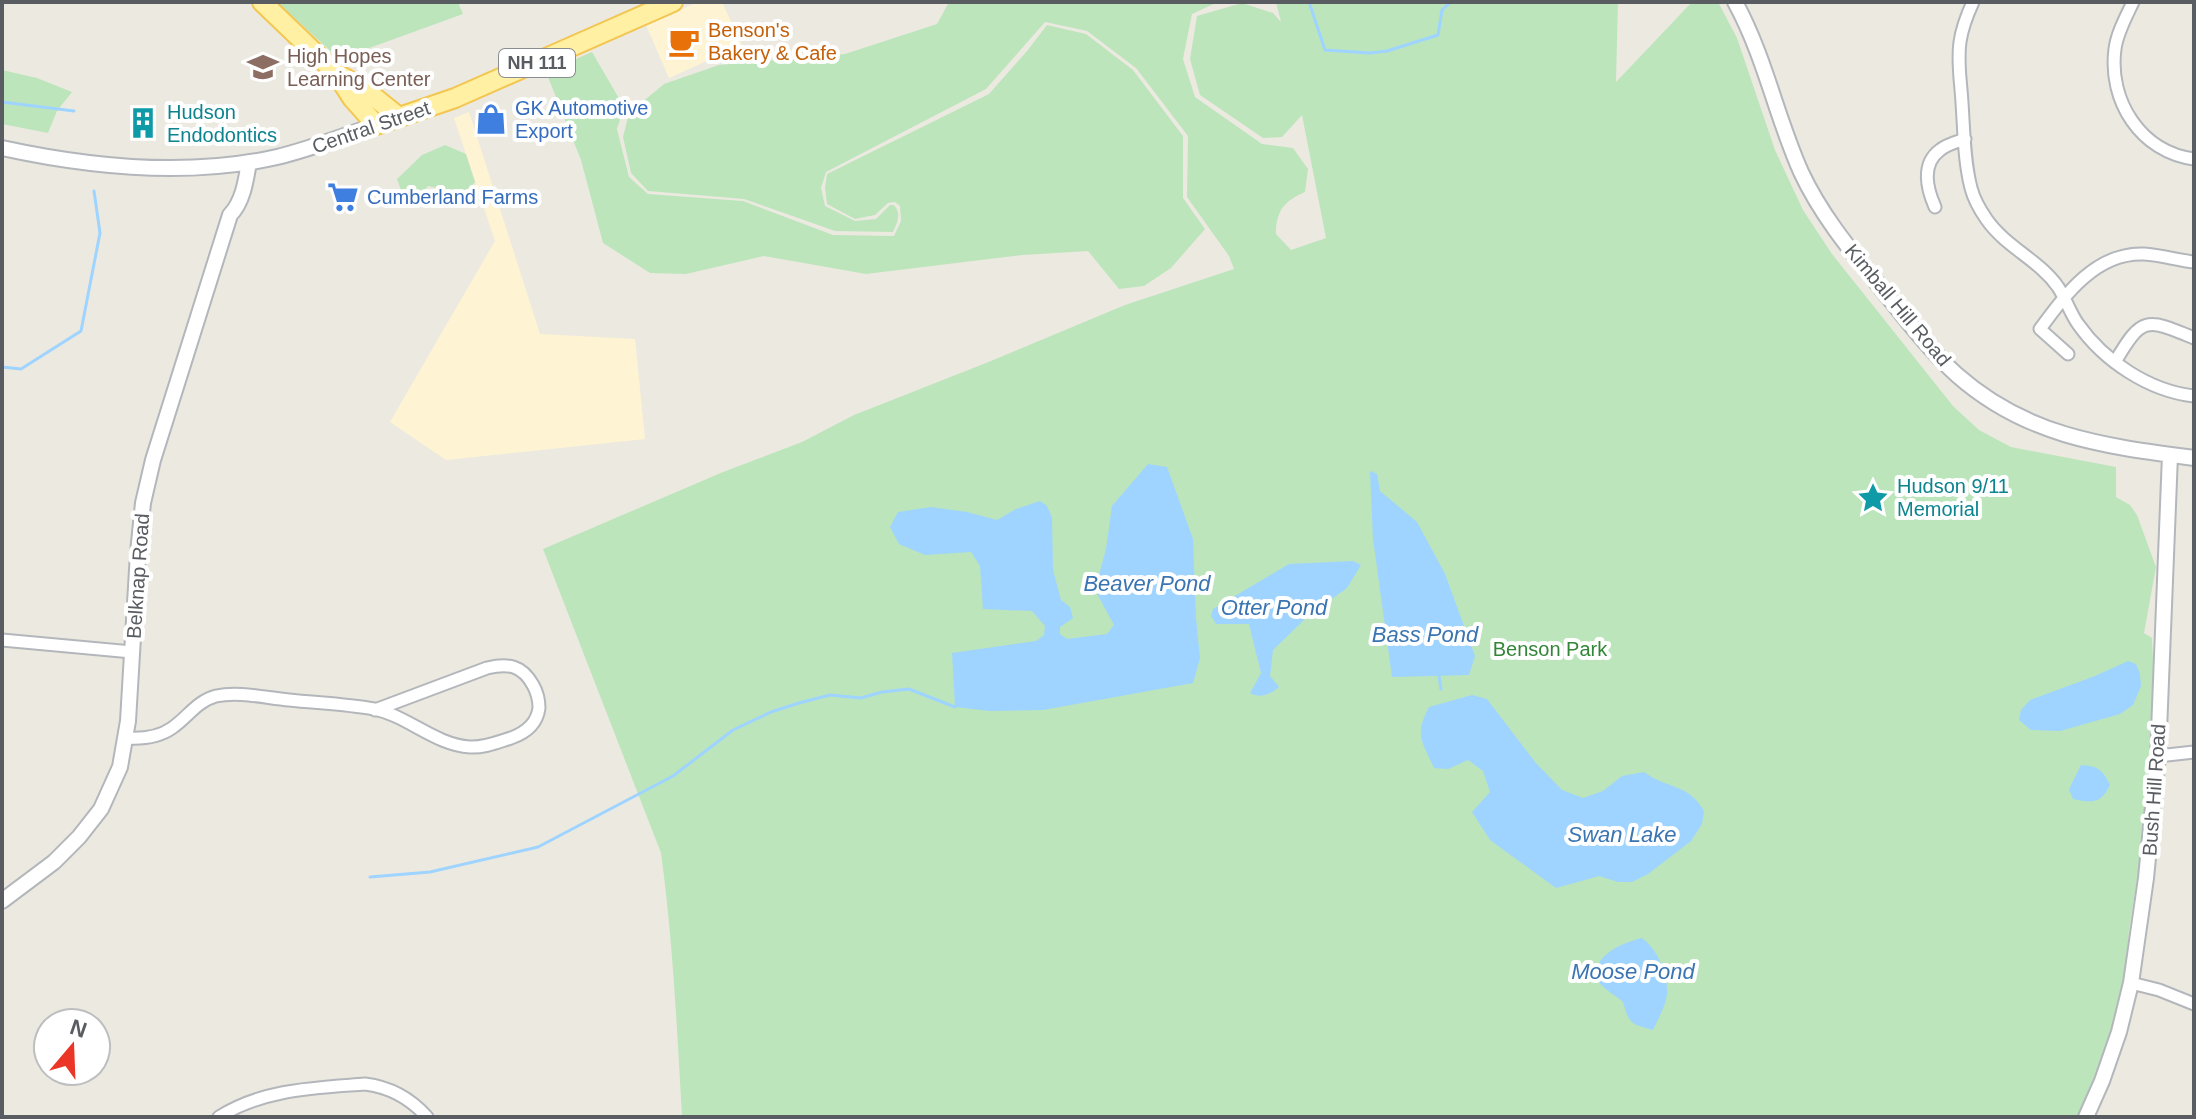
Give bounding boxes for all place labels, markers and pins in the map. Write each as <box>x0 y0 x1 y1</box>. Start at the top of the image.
place label: Benson's Bakery & Cafe <box>708 19 837 64</box>
cafe icon: Benson's Bakery & Cafe <box>667 25 701 59</box>
place label: High Hopes Learning Center <box>287 45 431 90</box>
school or university icon: High Hopes Learning Center <box>246 50 280 84</box>
place label: GK Automotive Export <box>515 97 648 142</box>
place label: Hudson Endodontics <box>167 101 277 146</box>
shop icon: GK Automotive Export <box>474 102 508 136</box>
building icon: Hudson Endodontics <box>126 106 160 140</box>
supermarket icon: Cumberland Farms <box>326 180 360 214</box>
place label: Cumberland Farms <box>367 186 538 208</box>
place label: Hudson 9/11 Memorial <box>1897 475 2009 520</box>
place icon: Hudson 9/11 Memorial <box>1856 481 1890 515</box>

